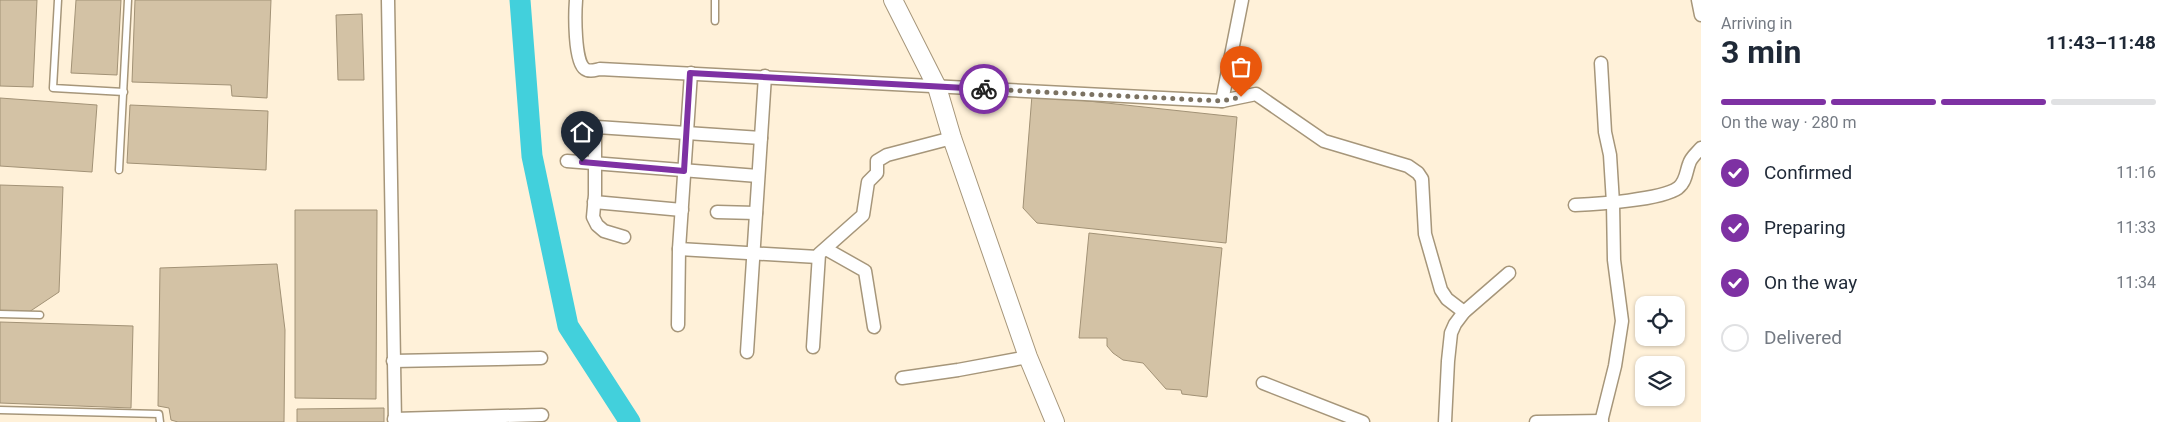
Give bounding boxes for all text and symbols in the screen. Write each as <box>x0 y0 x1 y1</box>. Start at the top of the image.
text: Arriving in <box>1721 14 1792 33</box>
text: 11:43–11:48 <box>2046 31 2156 54</box>
text: 3 min <box>1721 33 1801 71</box>
pin <box>1220 46 1262 97</box>
icon: bag <box>1227 53 1255 81</box>
courier <box>959 64 1009 114</box>
icon: bike <box>970 75 998 103</box>
pin <box>561 111 603 162</box>
text: On the way · 280 m <box>1721 113 1857 132</box>
icon: home <box>568 118 596 146</box>
icon: check <box>1721 159 1749 187</box>
text: Confirmed <box>1764 161 1852 184</box>
text: 11:16 <box>2116 163 2156 182</box>
icon: check <box>1721 214 1749 242</box>
text: Preparing <box>1764 216 1846 239</box>
text: 11:33 <box>2116 218 2156 237</box>
icon: check <box>1721 269 1749 297</box>
text: On the way <box>1764 271 1857 294</box>
text: 11:34 <box>2116 273 2156 292</box>
map controls <box>1635 296 1685 406</box>
button: locate <box>1635 296 1685 346</box>
text: Delivered <box>1764 326 1842 349</box>
button: layers <box>1635 356 1685 406</box>

